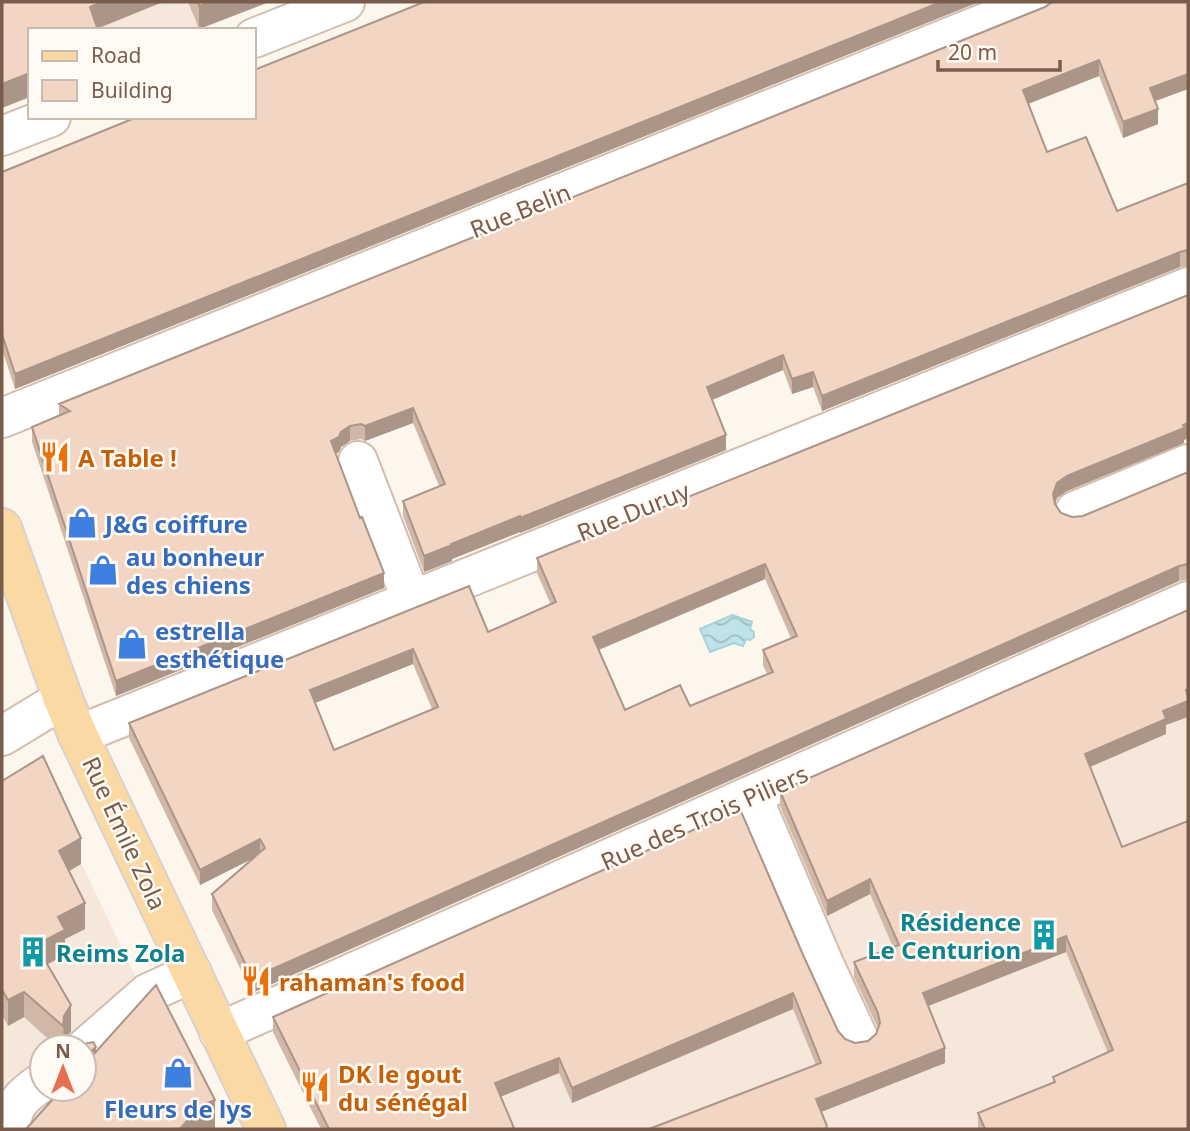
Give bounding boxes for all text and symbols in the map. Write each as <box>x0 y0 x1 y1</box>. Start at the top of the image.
legend <box>28 28 256 119</box>
scale bar <box>938 28 1060 72</box>
text: 20 m <box>948 38 997 66</box>
text: Road <box>91 41 141 69</box>
text: Building <box>91 76 173 104</box>
street label: Rue Belin <box>465 175 575 245</box>
restaurant icon: A Table ! <box>38 440 72 474</box>
place label: A Table ! <box>78 441 177 474</box>
street label: Rue Duruy <box>572 473 695 549</box>
shop icon: J&G coiffure <box>65 506 99 540</box>
place label: J&G coiffure <box>103 507 248 540</box>
place label: au bonheur des chiens <box>126 540 265 601</box>
shop icon: au bonheur des chiens <box>86 553 120 587</box>
place label: estrella esthétique <box>155 614 284 675</box>
shop icon: estrella esthétique <box>115 627 149 661</box>
street label: Rue Émile Zola <box>75 751 175 915</box>
street label: Rue des Trois Piliers <box>595 756 813 878</box>
place label: Résidence Le Centurion <box>867 905 1021 966</box>
building icon: Résidence Le Centurion <box>1027 918 1061 952</box>
building icon: Reims Zola <box>16 935 50 969</box>
place label: Reims Zola <box>56 936 185 969</box>
restaurant icon: rahaman's food <box>239 964 273 998</box>
place label: rahaman's food <box>279 965 465 998</box>
north arrow <box>28 1033 98 1103</box>
text: N <box>55 1038 71 1064</box>
shop icon: Fleurs de lys <box>161 1056 195 1090</box>
place label: DK le gout du sénégal <box>338 1057 468 1118</box>
restaurant icon: DK le gout du sénégal <box>298 1070 332 1104</box>
place label: Fleurs de lys <box>104 1092 252 1125</box>

